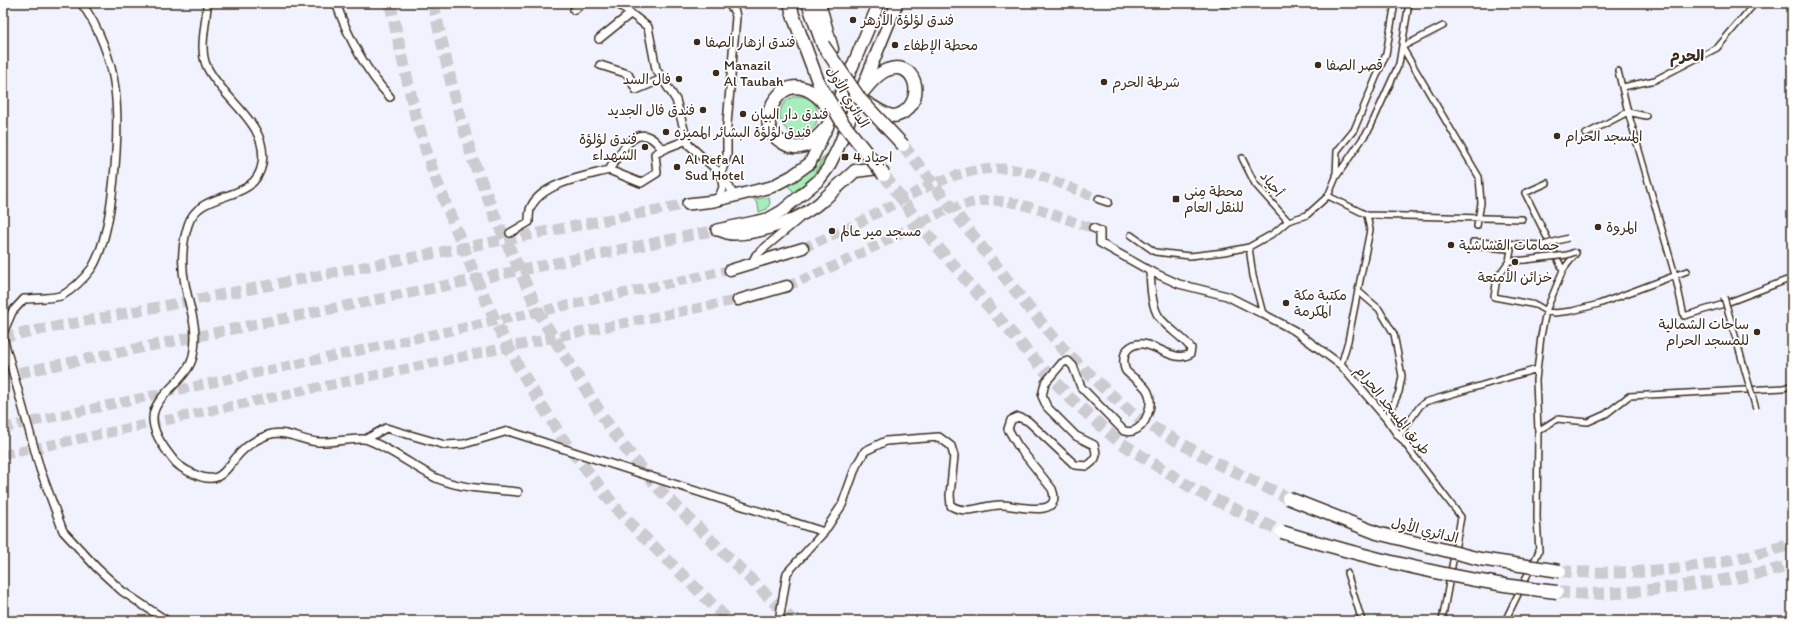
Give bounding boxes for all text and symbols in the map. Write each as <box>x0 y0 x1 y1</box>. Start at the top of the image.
place label: فندق لؤلؤة الأزهر <box>860 11 954 29</box>
marker: فندق لؤلؤة الأزهر <box>848 15 858 25</box>
place label: فندق ازهار الصفا <box>705 34 796 51</box>
marker: فندق ازهار الصفا <box>692 37 702 47</box>
place label: محطة الإطفاء <box>903 37 978 55</box>
marker: محطة الإطفاء <box>890 40 900 50</box>
district label: الحرم <box>1670 47 1704 67</box>
place label: Manazil Al Taubah <box>724 57 784 90</box>
place label: قصر الصفا <box>1326 57 1383 74</box>
marker: قصر الصفا <box>1313 60 1323 70</box>
street label: الدائري الأول <box>821 63 873 132</box>
marker: Manazil Al Taubah <box>711 68 721 78</box>
place label: فال السد <box>623 71 671 88</box>
marker: فال السد <box>674 74 684 84</box>
place label: شرطة الحرم <box>1112 74 1180 94</box>
marker: شرطة الحرم <box>1099 77 1109 87</box>
place label: فندق فال الجديد <box>607 102 695 119</box>
marker: فندق فال الجديد <box>698 105 708 115</box>
place label: فندق دار البيان <box>751 106 829 123</box>
marker: فندق دار البيان <box>738 109 748 119</box>
place label: فندق لؤلؤة البشائر المميزه <box>674 124 811 141</box>
marker: فندق لؤلؤة البشائر المميزه <box>661 127 671 137</box>
place label: المسجد الحرام <box>1565 128 1642 147</box>
place label: فندق لؤلؤة الشهداء <box>579 131 637 164</box>
marker: المسجد الحرام <box>1552 131 1562 141</box>
marker: فندق لؤلؤة الشهداء <box>640 142 650 152</box>
place label: اجياد 4 <box>853 149 892 166</box>
place label: Al Refa Al Sud Hotel <box>685 151 744 184</box>
marker: اجياد 4 <box>840 152 850 162</box>
marker: Al Refa Al Sud Hotel <box>672 162 682 172</box>
street label: أجياد <box>1256 168 1287 201</box>
place label: محطة مِنى للنقل العام <box>1184 183 1244 218</box>
marker: محطة مِنى للنقل العام <box>1171 194 1181 204</box>
place label: المروة <box>1606 219 1638 236</box>
marker: المروة <box>1593 222 1603 232</box>
place label: مسجد مير عالم <box>840 223 921 242</box>
marker: مسجد مير عالم <box>827 226 837 236</box>
place label: حمامات القشاشية <box>1459 237 1559 254</box>
marker: حمامات القشاشية <box>1446 240 1456 250</box>
marker: خزائن الأمتعة <box>1510 257 1520 267</box>
place label: خزائن الأمتعة <box>1478 268 1552 286</box>
place label: مكتبة مكة المكرمة <box>1294 287 1347 320</box>
marker: مكتبة مكة المكرمة <box>1281 298 1291 308</box>
place label: ساحات الشمالية للمسجد الحرام <box>1659 316 1749 351</box>
marker: ساحات الشمالية للمسجد الحرام <box>1752 327 1762 337</box>
street label: طريق المسجد الحرام <box>1350 362 1434 460</box>
street label: الدائري الأول <box>1389 513 1461 549</box>

